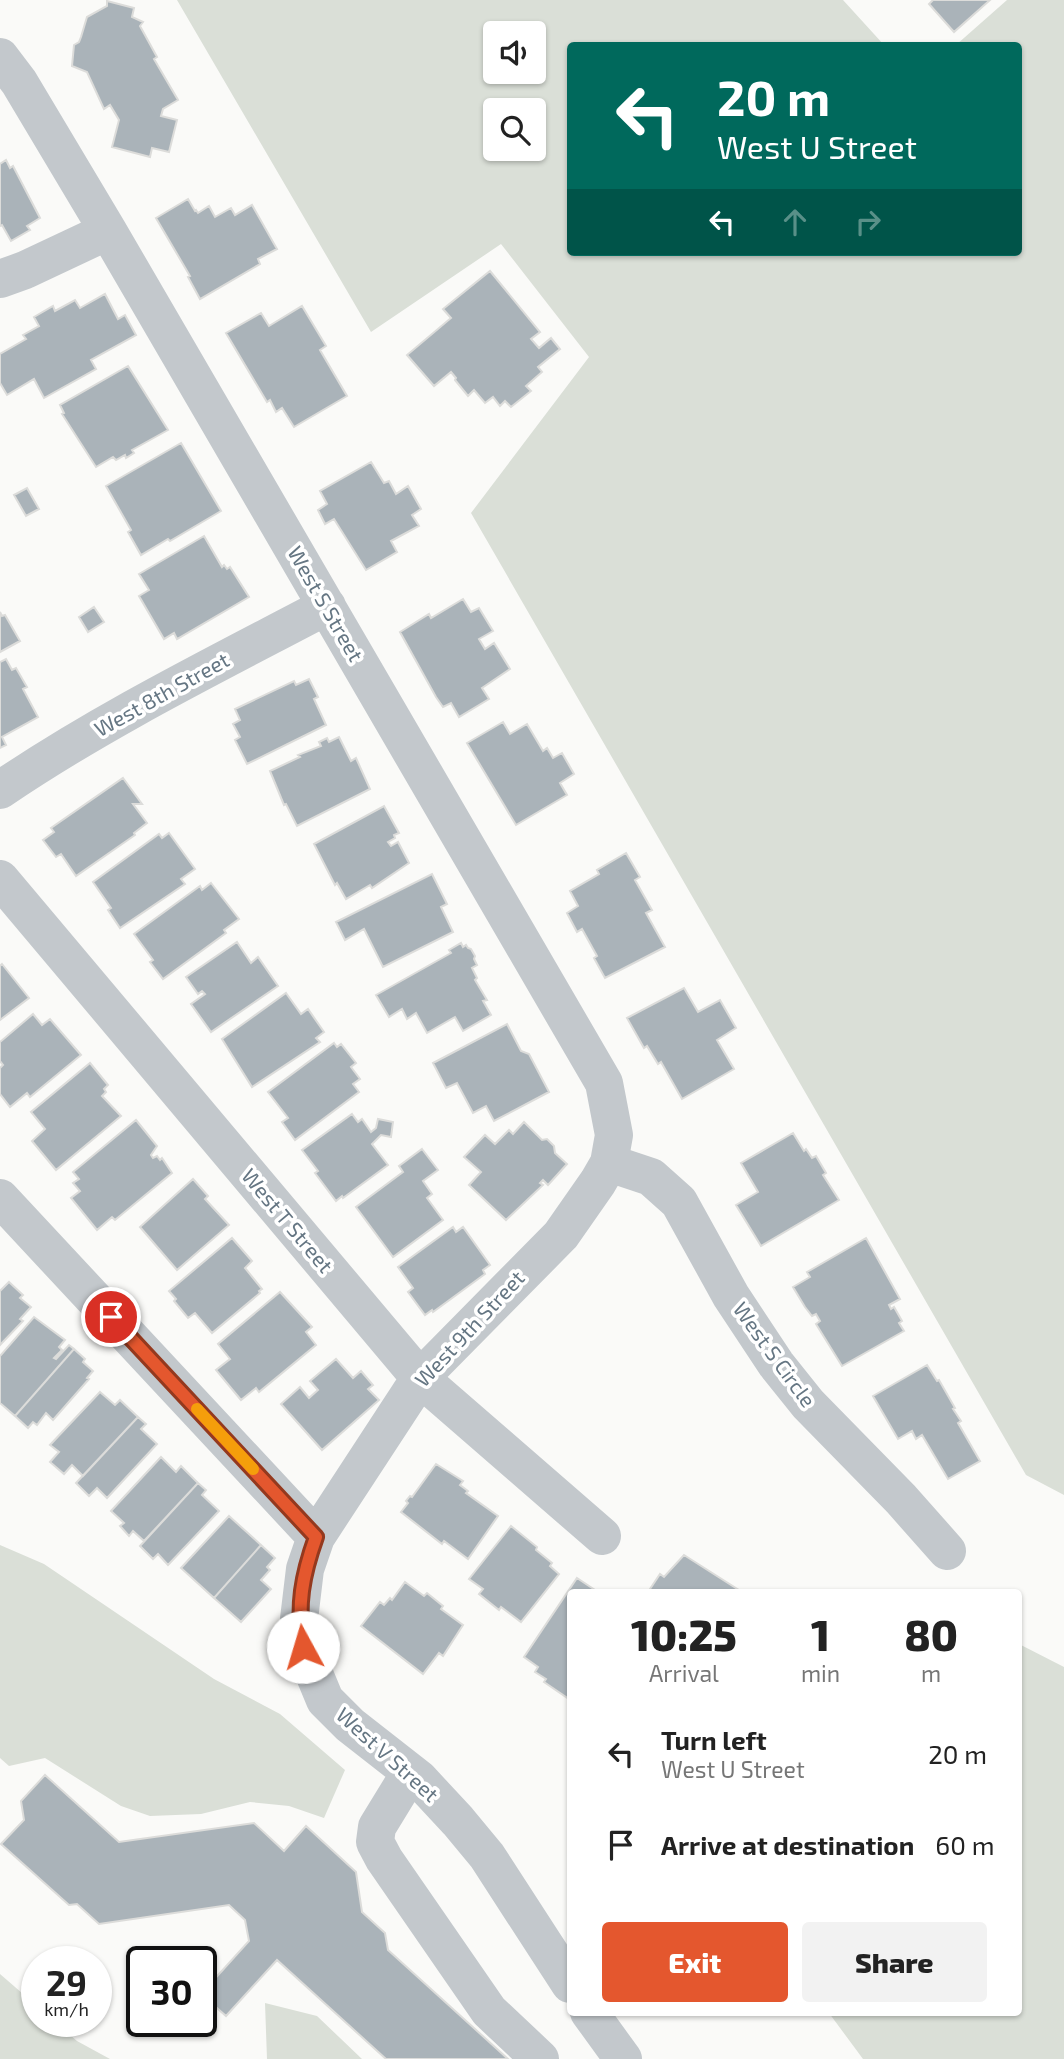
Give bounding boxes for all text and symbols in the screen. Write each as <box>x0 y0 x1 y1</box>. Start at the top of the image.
map controls <box>483 21 546 161</box>
button: sound <box>483 21 546 84</box>
text: 20 m <box>717 67 830 126</box>
icon: left <box>602 70 693 161</box>
button: search <box>483 98 546 161</box>
text: West U Street <box>717 127 917 165</box>
icon: left <box>703 203 741 241</box>
icon: ahead <box>776 203 814 241</box>
icon: right <box>849 203 887 241</box>
street label: West S Street <box>283 541 369 665</box>
street label: West 8th Street <box>90 646 233 741</box>
street label: West T Street <box>237 1163 339 1277</box>
street label: West 9th Street <box>409 1265 529 1391</box>
pin <box>81 1287 141 1347</box>
street label: West S Circle <box>729 1297 822 1412</box>
icon: arrive <box>92 1298 130 1336</box>
text: 10:25 <box>631 1609 737 1659</box>
text: 1 <box>811 1609 830 1659</box>
text: 80 <box>904 1609 958 1659</box>
position arrow <box>266 1610 340 1684</box>
text: Arrival <box>649 1659 719 1687</box>
text: min <box>801 1659 840 1687</box>
text: m <box>921 1659 941 1687</box>
street label: West V Street <box>332 1701 444 1806</box>
text: Turn left <box>661 1724 767 1755</box>
icon: left <box>602 1735 640 1773</box>
text: 20 m <box>928 1738 987 1769</box>
text: West U Street <box>661 1755 805 1783</box>
icon: arrive <box>602 1826 640 1864</box>
text: Arrive at destination <box>661 1829 914 1860</box>
text: 60 m <box>935 1829 994 1860</box>
button: Exit <box>602 1922 788 2002</box>
button: Share <box>802 1922 987 2002</box>
speed limit sign: 30 <box>126 1946 217 2037</box>
text: 29 <box>46 1961 87 2003</box>
text: km/h <box>44 1998 89 2020</box>

